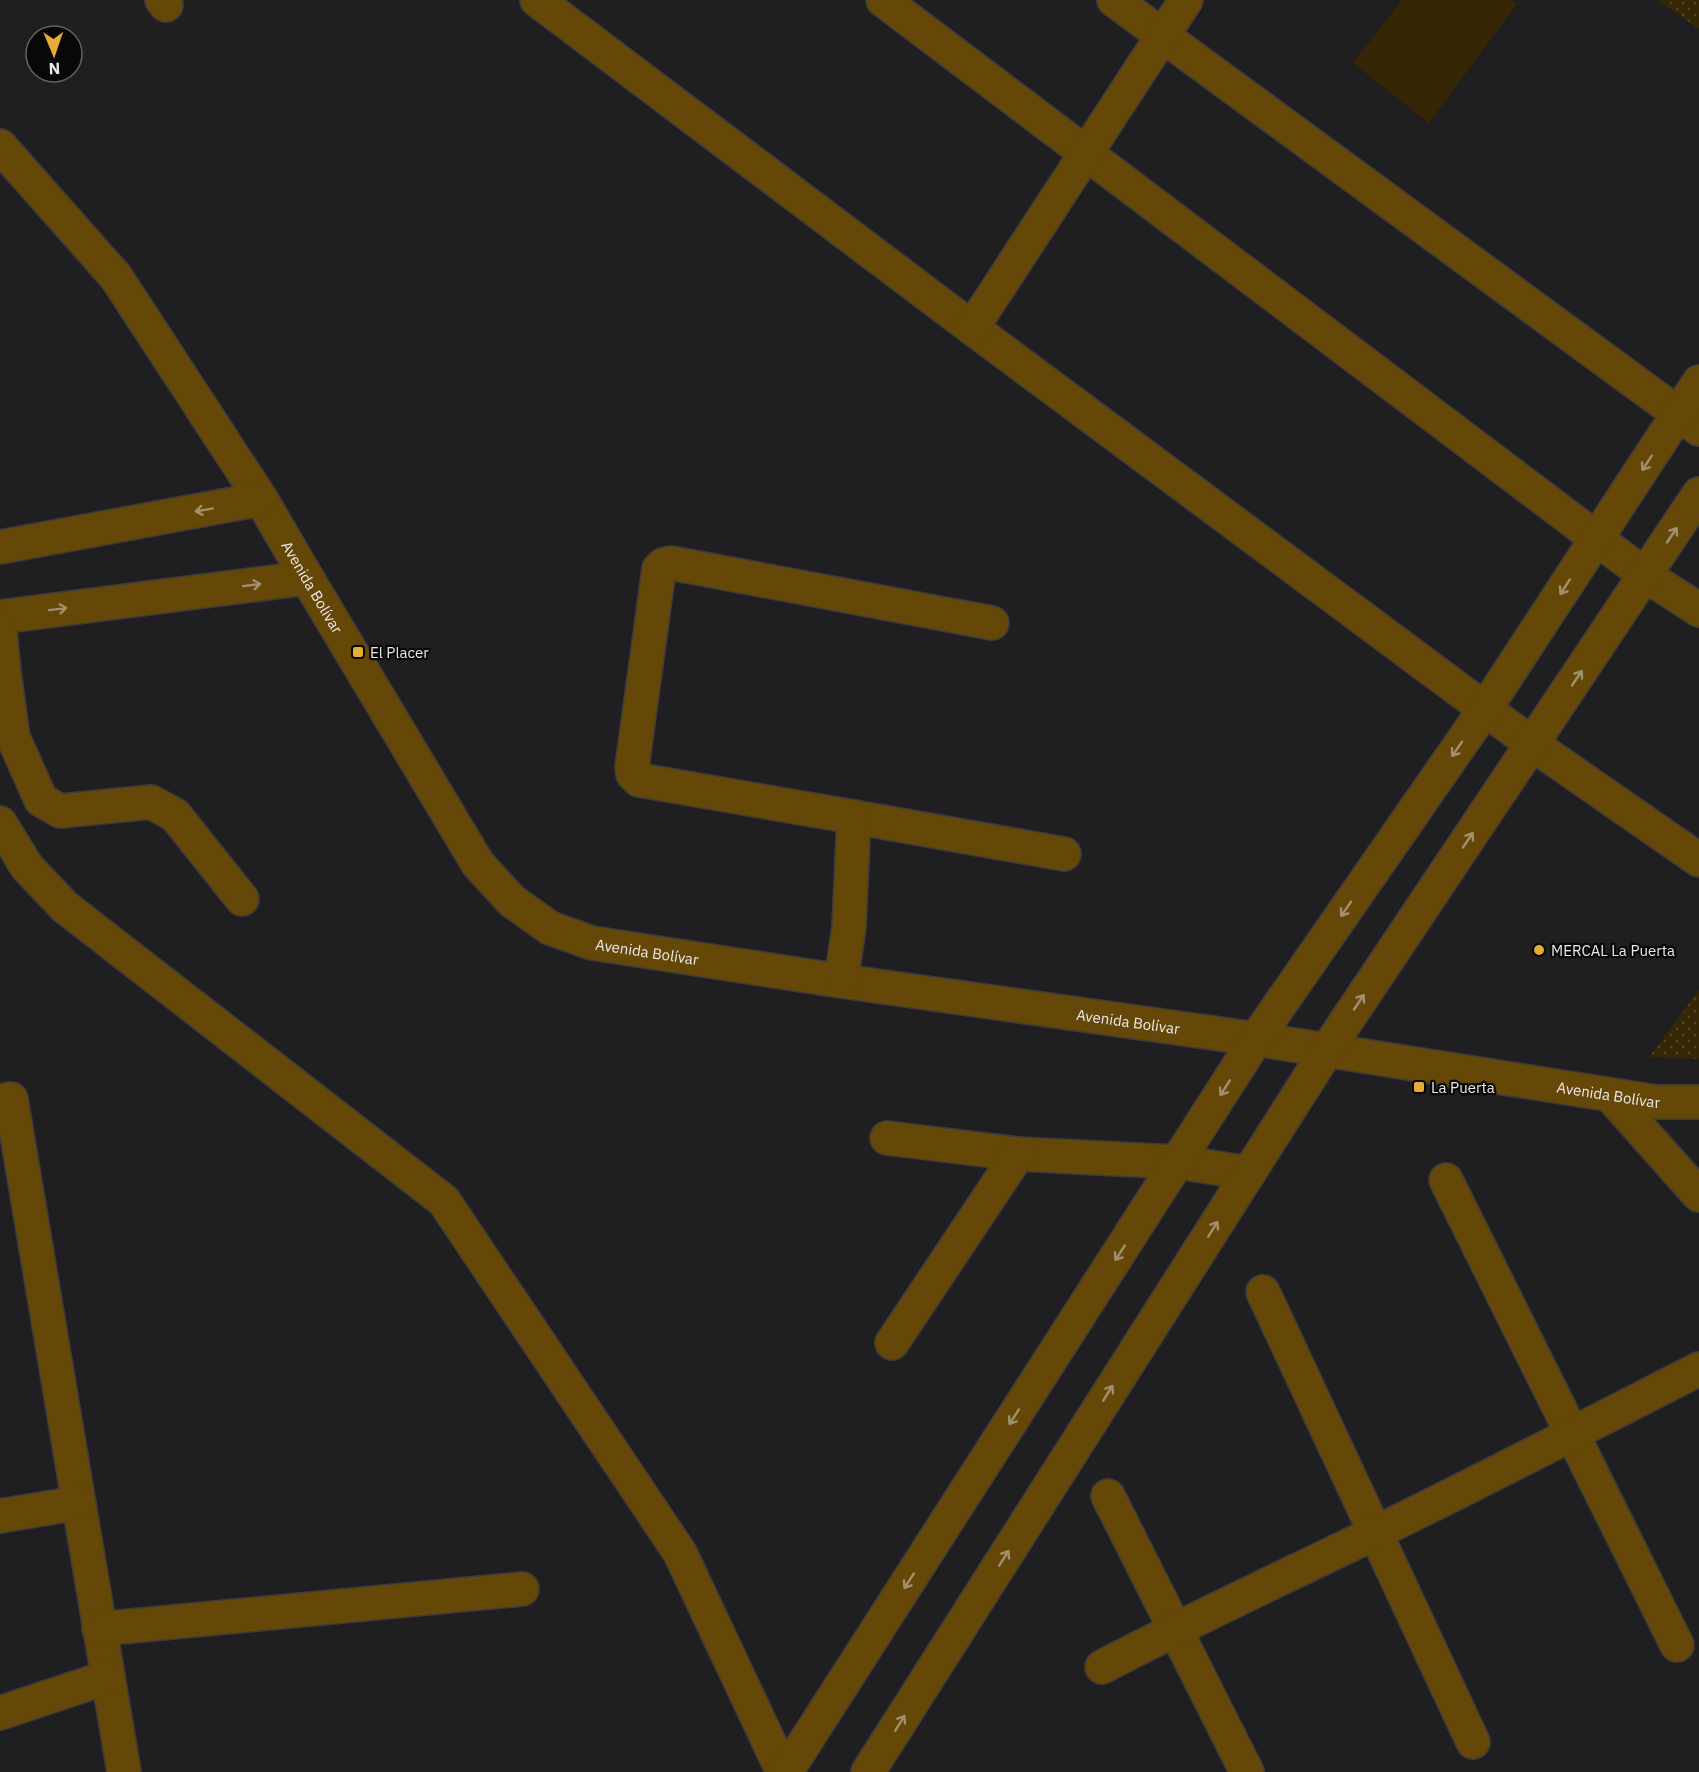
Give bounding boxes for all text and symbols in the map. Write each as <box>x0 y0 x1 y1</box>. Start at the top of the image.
north arrow <box>24 24 84 84</box>
text: N <box>48 59 61 79</box>
one-way arrow <box>1640 455 1653 472</box>
one-way arrow <box>194 504 214 515</box>
one-way arrow <box>1666 527 1678 543</box>
street label: Avenida Bolívar <box>278 537 348 637</box>
one-way arrow <box>1559 578 1571 594</box>
one-way arrow <box>241 580 261 591</box>
one-way arrow <box>48 604 67 615</box>
place label: El Placer <box>370 643 429 662</box>
marker: El Placer <box>351 645 365 659</box>
one-way arrow <box>1570 669 1583 686</box>
one-way arrow <box>1451 740 1463 757</box>
one-way arrow <box>1462 832 1474 848</box>
one-way arrow <box>1340 901 1352 917</box>
street label: Avenida Bolívar <box>594 934 701 969</box>
place label: MERCAL La Puerta <box>1551 941 1675 960</box>
marker: MERCAL La Puerta <box>1532 943 1546 957</box>
one-way arrow <box>1353 994 1365 1010</box>
street label: Avenida Bolívar <box>1075 1004 1182 1038</box>
street label: Avenida Bolívar <box>1556 1077 1661 1112</box>
place label: La Puerta <box>1431 1078 1495 1097</box>
one-way arrow <box>1218 1079 1230 1096</box>
marker: La Puerta <box>1412 1080 1426 1094</box>
one-way arrow <box>1207 1221 1219 1237</box>
one-way arrow <box>1114 1244 1126 1260</box>
one-way arrow <box>1103 1385 1115 1402</box>
one-way arrow <box>1008 1408 1021 1425</box>
one-way arrow <box>998 1550 1010 1567</box>
one-way arrow <box>903 1572 915 1589</box>
one-way arrow <box>893 1714 906 1731</box>

